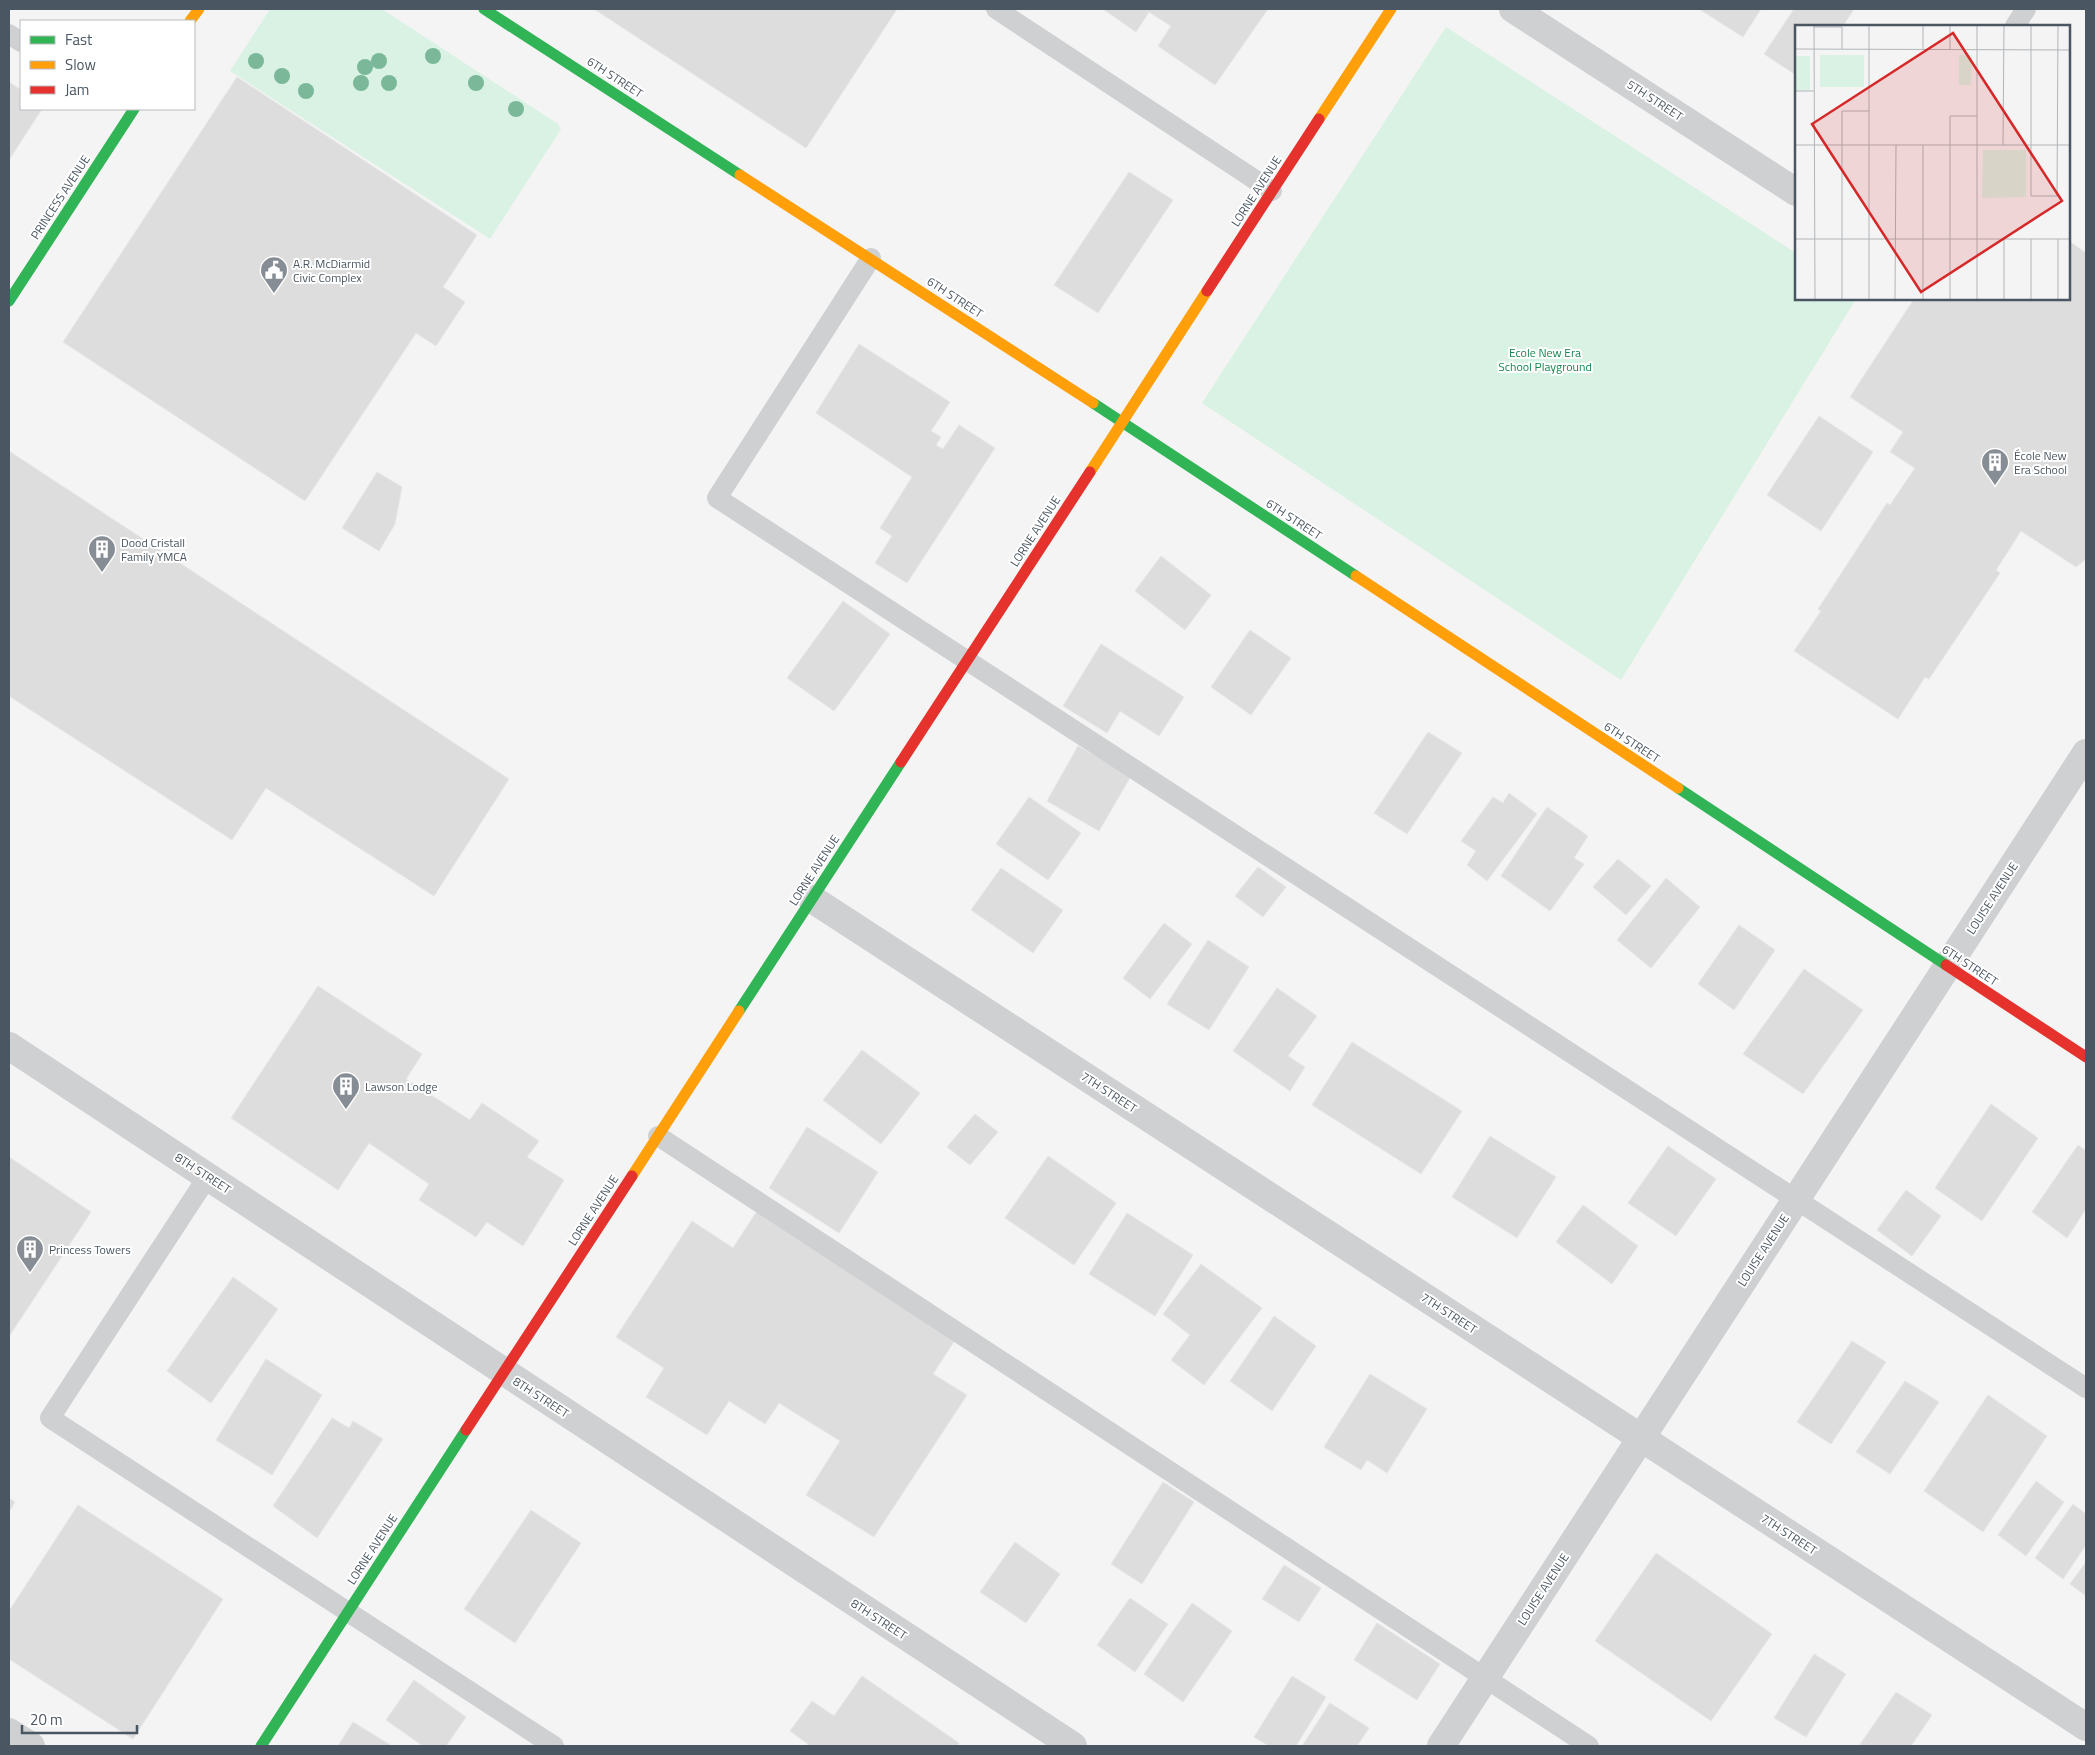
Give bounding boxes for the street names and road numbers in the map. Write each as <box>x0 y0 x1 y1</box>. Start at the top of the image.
street label: 6TH STREET <box>583 52 647 103</box>
street label: 5TH STREET <box>1623 75 1687 126</box>
street label: PRINCESS AVENUE <box>26 151 95 243</box>
street label: LORNE AVENUE <box>1226 152 1286 230</box>
street label: 6TH STREET <box>923 272 987 323</box>
street label: LORNE AVENUE <box>1005 492 1065 570</box>
street label: 6TH STREET <box>1262 494 1326 545</box>
street label: 6TH STREET <box>1600 717 1664 768</box>
street label: LORNE AVENUE <box>784 831 844 909</box>
street label: LOUISE AVENUE <box>1961 858 2023 938</box>
street label: 6TH STREET <box>1938 940 2002 991</box>
street label: 7TH STREET <box>1077 1067 1141 1118</box>
street label: 8TH STREET <box>171 1148 235 1199</box>
street label: LORNE AVENUE <box>563 1171 623 1249</box>
street label: LOUISE AVENUE <box>1732 1210 1794 1290</box>
street label: 7TH STREET <box>1417 1288 1481 1339</box>
street label: 8TH STREET <box>509 1372 573 1423</box>
street label: 7TH STREET <box>1757 1509 1821 1560</box>
street label: LORNE AVENUE <box>342 1510 402 1588</box>
street label: LOUISE AVENUE <box>1512 1549 1574 1629</box>
street label: 8TH STREET <box>847 1594 911 1645</box>

